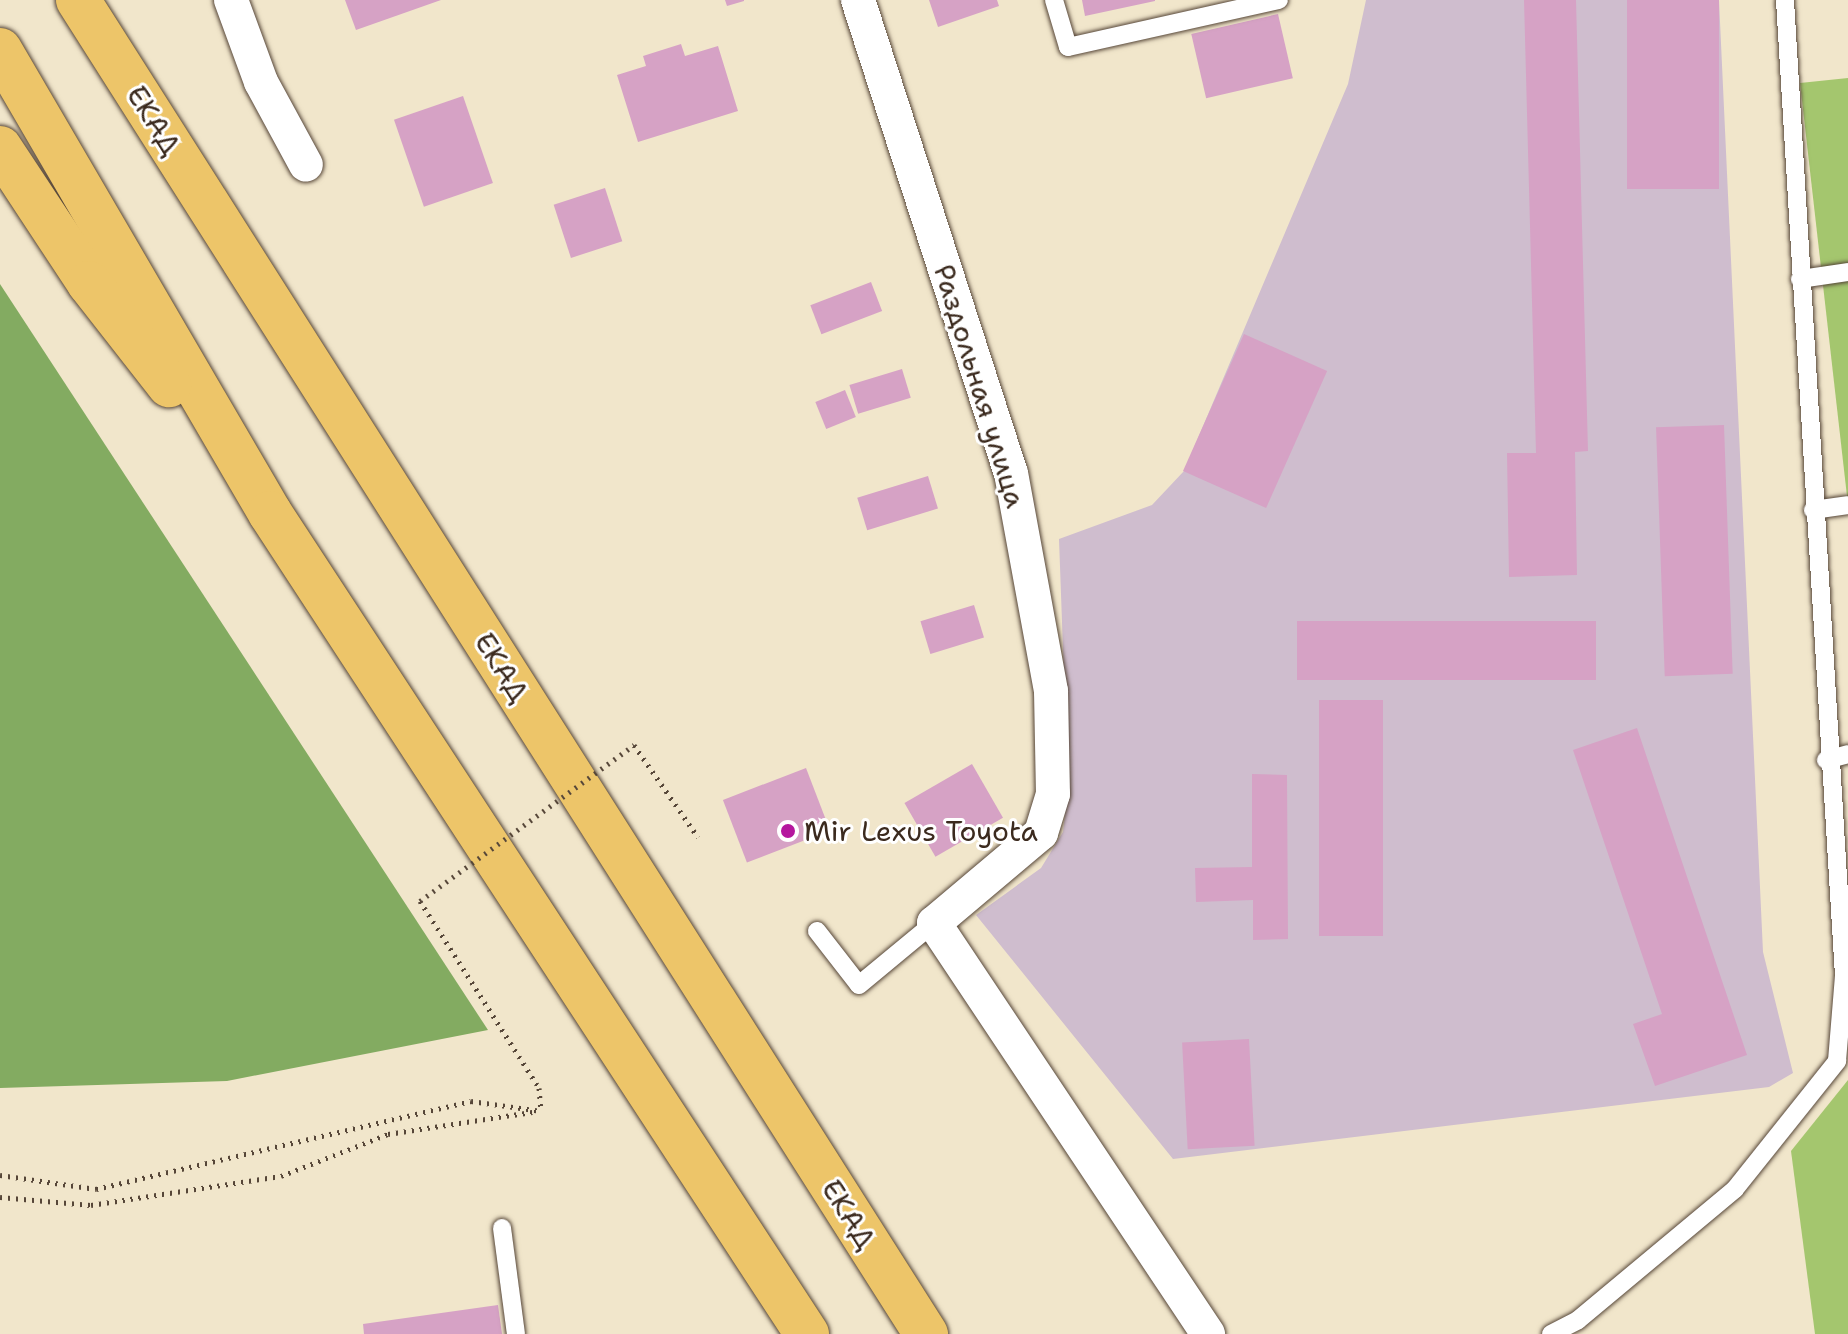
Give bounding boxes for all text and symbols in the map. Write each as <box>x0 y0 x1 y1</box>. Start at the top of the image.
street label: ЕКАД <box>120 79 188 161</box>
street label: Раздольная улица <box>927 260 1033 512</box>
street label: ЕКАД <box>468 626 536 708</box>
place label: Mir Lexus Toyota <box>804 814 1038 848</box>
marker: Mir Lexus Toyota <box>779 822 797 840</box>
street label: ЕКАД <box>815 1173 883 1255</box>

